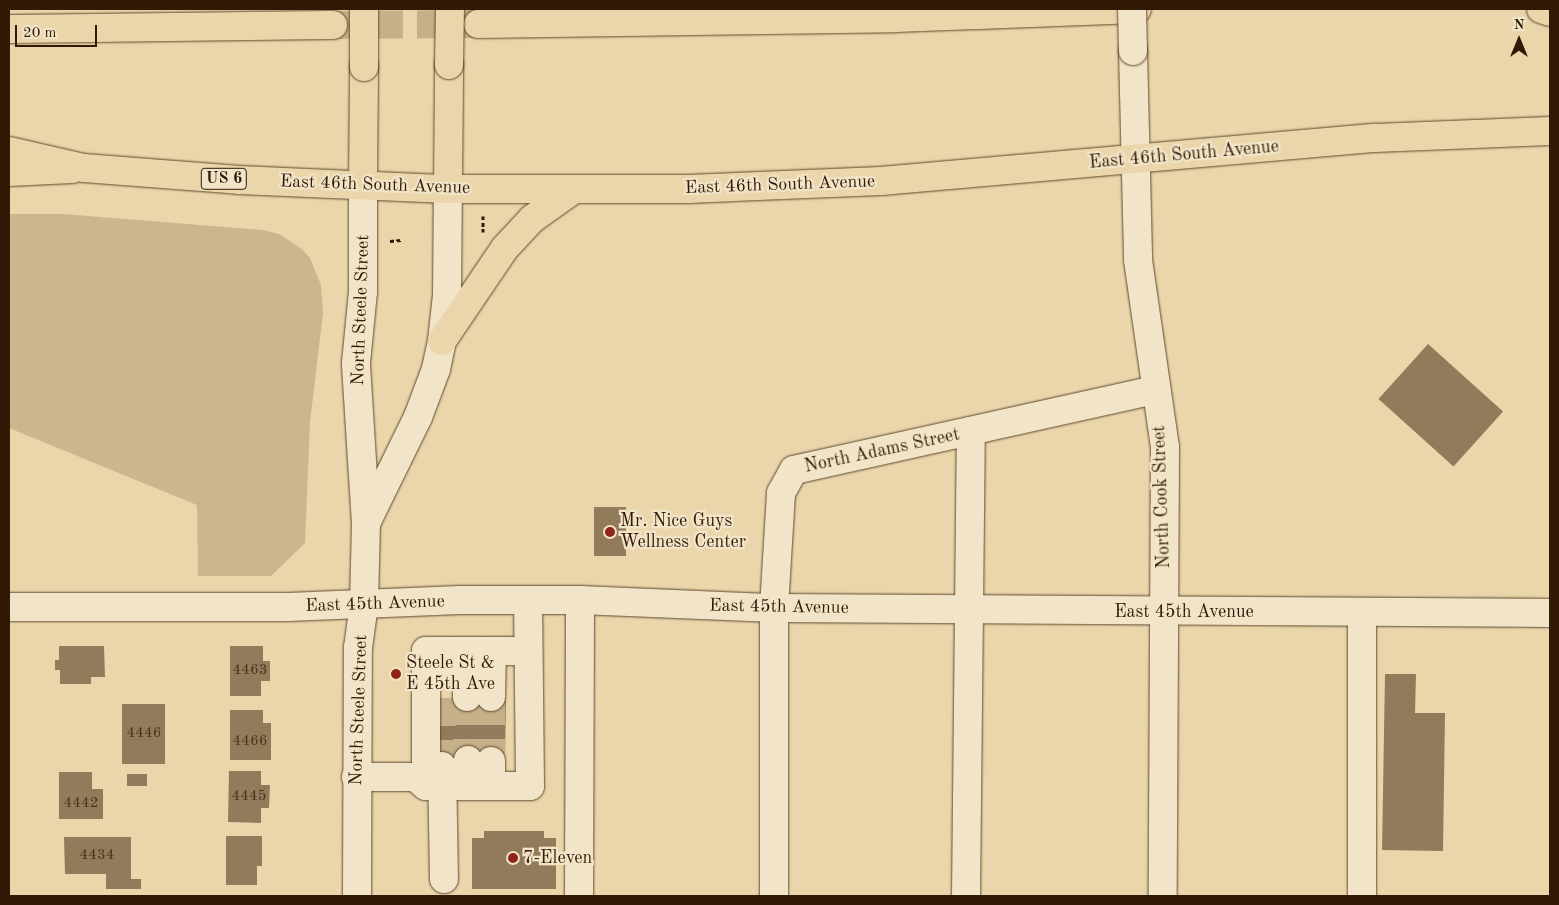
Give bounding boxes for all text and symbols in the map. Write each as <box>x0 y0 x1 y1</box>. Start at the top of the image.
scale bar <box>18 15 100 47</box>
north arrow <box>1494 15 1544 65</box>
text: N <box>1514 18 1524 32</box>
text: 20 m <box>23 26 57 41</box>
street label: East 46th South Avenue <box>1088 136 1280 174</box>
road number: US 6 <box>200 165 248 192</box>
street label: East 46th South Avenue <box>279 171 471 199</box>
street label: East 46th South Avenue <box>684 171 876 199</box>
street label: North Steele Street <box>348 234 374 386</box>
street label: North Adams Street <box>802 424 962 478</box>
street label: North Cook Street <box>1149 425 1175 569</box>
place label: Mr. Nice Guys Wellness Center <box>620 511 746 554</box>
marker: Mr. Nice Guys Wellness Center <box>604 526 616 538</box>
street label: East 45th Avenue <box>305 591 445 617</box>
street label: East 45th Avenue <box>709 595 849 619</box>
street label: East 45th Avenue <box>1114 601 1254 623</box>
street label: North Steele Street <box>346 634 372 786</box>
place label: Steele St & E 45th Ave <box>406 653 495 696</box>
house number: 4463 <box>233 662 267 680</box>
marker: Steele St & E 45th Ave <box>390 668 402 680</box>
house number: 4446 <box>127 725 161 743</box>
house number: 4466 <box>233 733 267 751</box>
house number: 4445 <box>232 788 266 806</box>
house number: 4442 <box>64 795 98 813</box>
house number: 4434 <box>80 847 114 865</box>
place label: 7-Eleven <box>523 847 592 869</box>
marker: 7-Eleven <box>507 852 519 864</box>

